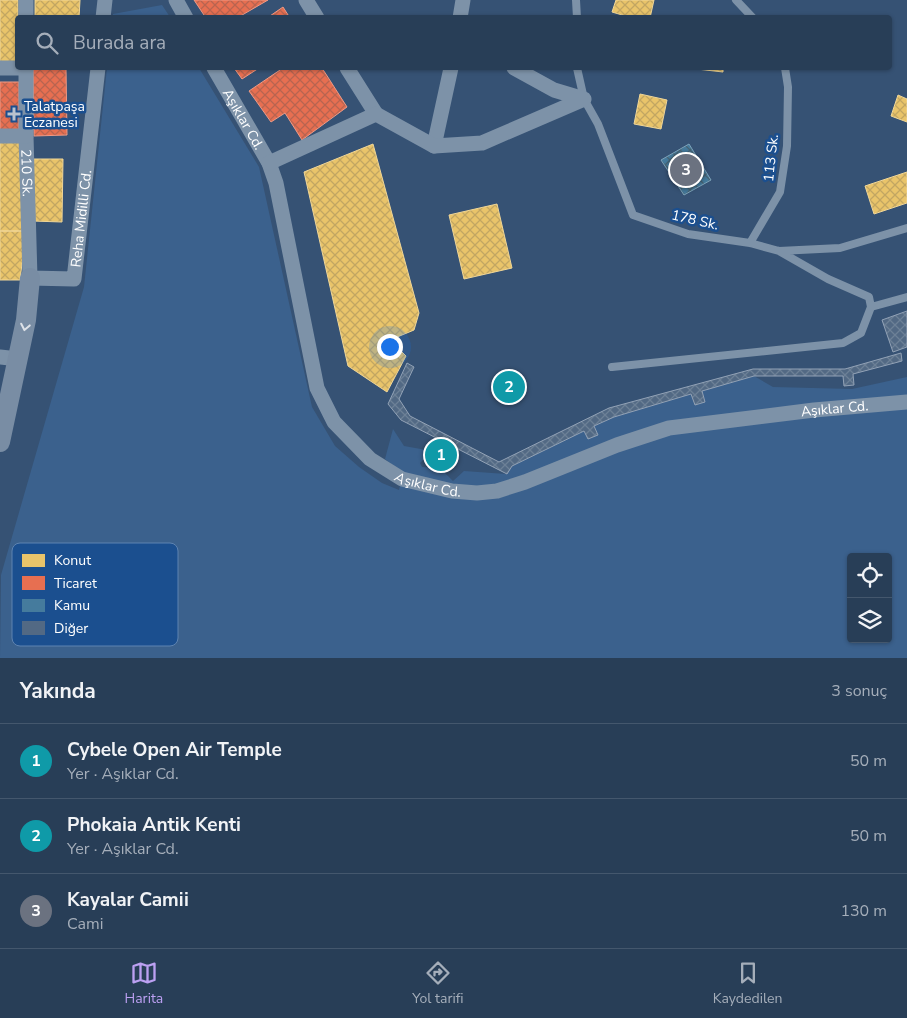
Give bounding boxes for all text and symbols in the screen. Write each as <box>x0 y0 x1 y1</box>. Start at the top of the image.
search box <box>15 15 892 70</box>
icon: search <box>33 29 61 57</box>
text: Burada ara <box>73 30 166 56</box>
street label: Aşıklar Cd. <box>218 85 269 153</box>
place label: Talatpaşa Eczanesi <box>24 97 85 132</box>
marker: Talatpaşa Eczanesi <box>8 108 20 120</box>
street label: 113 Sk. <box>759 133 783 183</box>
street label: 210 Sk. <box>17 149 37 197</box>
pin: 3 <box>670 151 702 189</box>
street label: Reha Midilli Cd. <box>66 169 96 268</box>
street label: 178 Sk. <box>670 205 720 235</box>
one-way arrow <box>20 322 31 331</box>
your location <box>377 334 403 360</box>
pin: 2 <box>493 368 525 406</box>
street label: Aşıklar Cd. <box>800 396 869 421</box>
pin: 1 <box>425 436 457 474</box>
street label: Aşıklar Cd. <box>391 467 462 501</box>
legend <box>12 543 178 646</box>
text: Konut <box>54 551 91 570</box>
map controls <box>847 553 892 643</box>
button: locate <box>847 553 892 598</box>
text: Ticaret <box>54 574 97 593</box>
text: Kamu <box>54 596 90 615</box>
button: layers <box>847 598 892 643</box>
text: Diğer <box>54 619 88 638</box>
text: Yakında <box>20 677 96 705</box>
text: 3 sonuç <box>831 680 887 702</box>
text: Cybele Open Air Temple <box>67 737 282 763</box>
text: 1 <box>31 750 41 772</box>
text: 50 m <box>850 750 887 772</box>
text: Yer · Aşıklar Cd. <box>67 763 179 785</box>
text: Phokaia Antik Kenti <box>67 812 241 838</box>
text: 2 <box>31 825 41 847</box>
text: 50 m <box>850 825 887 847</box>
text: Yer · Aşıklar Cd. <box>67 838 179 860</box>
text: Kayalar Camii <box>67 887 189 913</box>
text: 3 <box>31 900 41 922</box>
text: 130 m <box>840 900 887 922</box>
text: Cami <box>67 913 103 935</box>
tab: Harita <box>125 959 163 1008</box>
tab: Yol tarifi <box>412 959 464 1008</box>
tab: Kaydedilen <box>713 959 782 1008</box>

